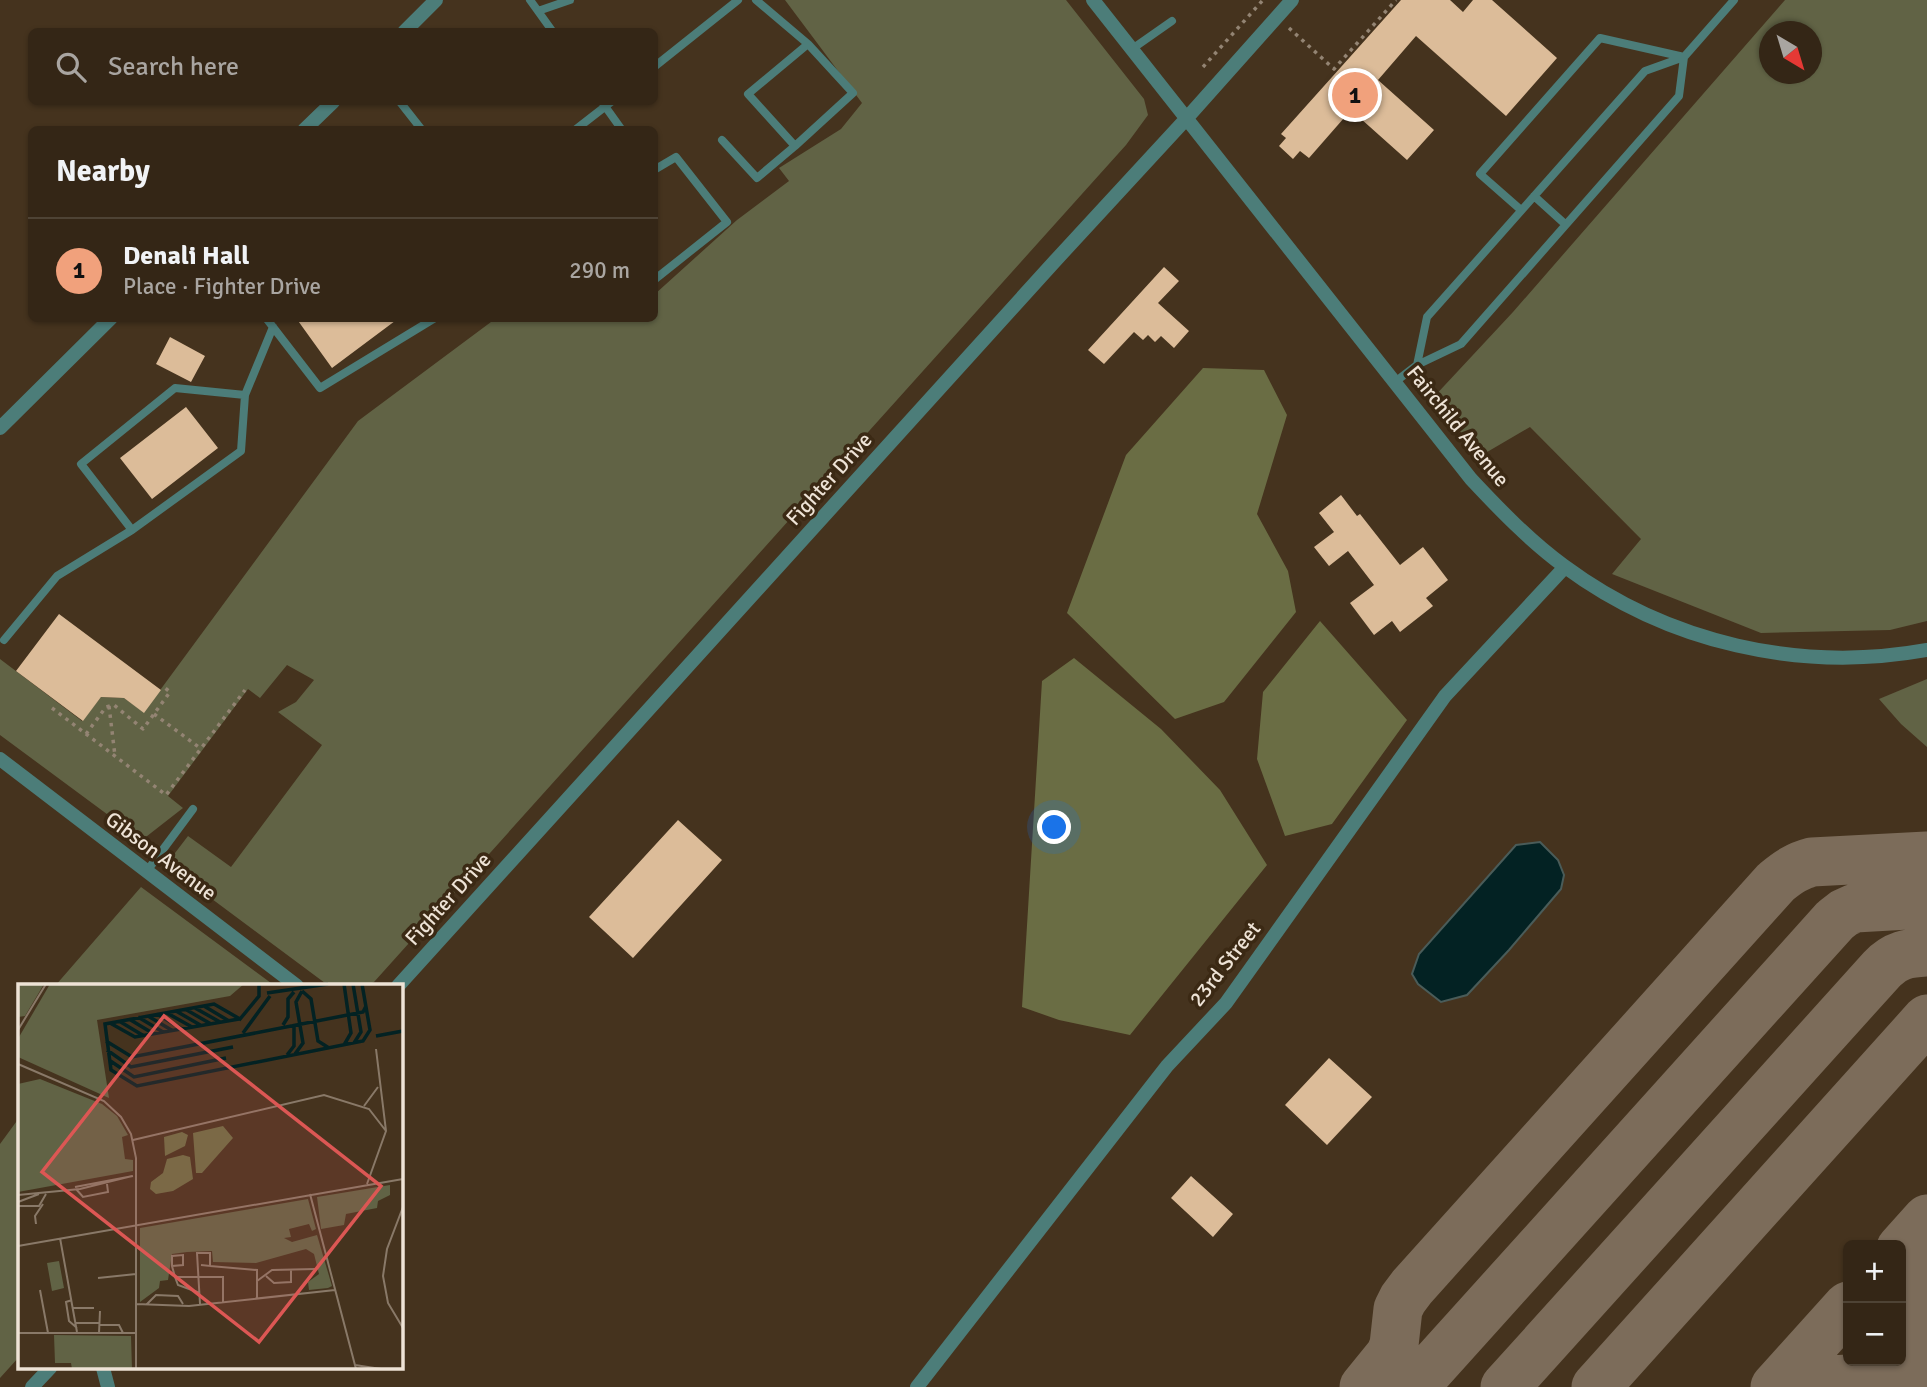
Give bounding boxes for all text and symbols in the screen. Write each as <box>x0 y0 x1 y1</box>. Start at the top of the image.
north arrow <box>1759 21 1822 84</box>
search box <box>28 28 658 105</box>
icon: search <box>52 48 90 86</box>
text: Search here <box>108 51 239 83</box>
pin: 1 <box>1332 69 1378 121</box>
text: Nearby <box>56 153 150 190</box>
text: Denali Hall <box>123 240 249 272</box>
text: 1 <box>73 256 85 285</box>
text: 290 m <box>569 256 630 285</box>
text: Place · Fighter Drive <box>123 272 321 301</box>
street label: Fairchild Avenue <box>1401 360 1515 492</box>
street label: Fighter Drive <box>780 427 878 531</box>
street label: Gibson Avenue <box>100 806 222 906</box>
your location <box>1037 810 1071 844</box>
street label: Fighter Drive <box>399 847 497 951</box>
street label: 23rd Street <box>1184 916 1266 1012</box>
inset map <box>18 984 402 1370</box>
map controls <box>1843 1240 1906 1366</box>
button: + <box>1843 1240 1906 1303</box>
button: − <box>1843 1303 1906 1366</box>

